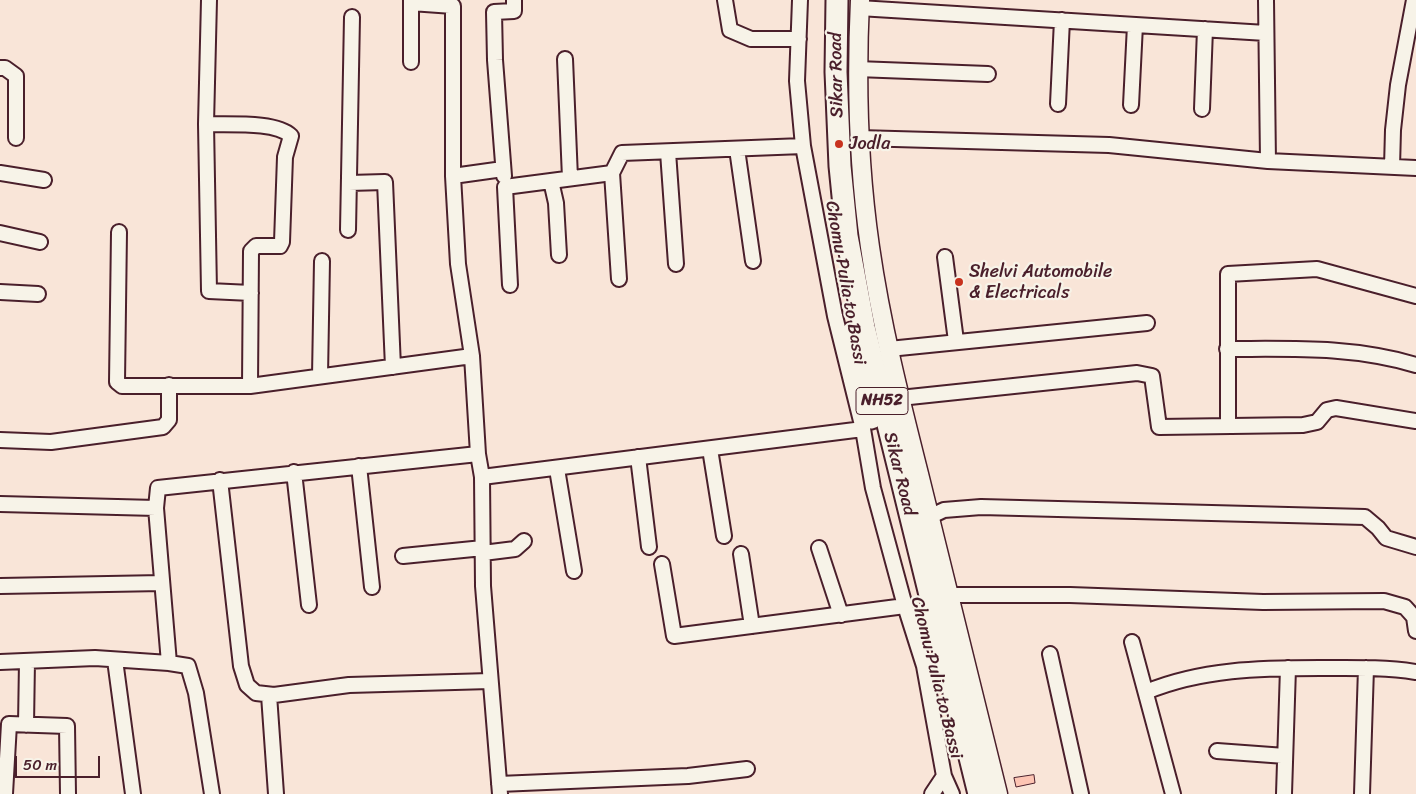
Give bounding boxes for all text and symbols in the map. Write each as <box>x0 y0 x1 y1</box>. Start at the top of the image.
street label: Sikar Road <box>825 32 849 118</box>
place label: Jodla <box>849 133 890 155</box>
marker: Jodla <box>833 138 845 150</box>
street label: Chomu Pulia to Bassi <box>820 199 870 367</box>
place label: Shelvi Automobile & Electricals <box>969 261 1112 304</box>
marker: Shelvi Automobile & Electricals <box>953 276 965 288</box>
road number: NH52 <box>856 388 908 414</box>
street label: Sikar Road <box>878 430 920 518</box>
street label: Chomu Pulia to Bassi <box>905 595 967 761</box>
scale bar <box>18 746 102 778</box>
text: 50 m <box>23 752 57 778</box>

